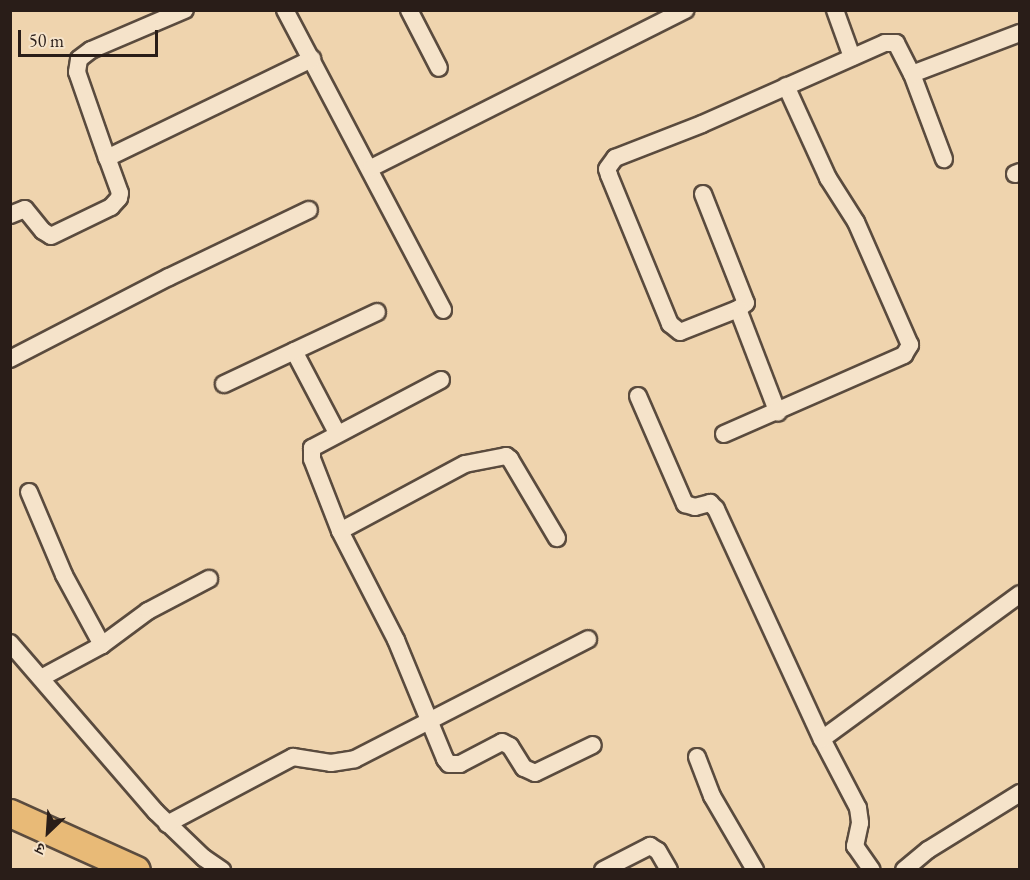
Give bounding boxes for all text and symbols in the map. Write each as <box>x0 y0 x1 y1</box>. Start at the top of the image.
scale bar <box>21 18 160 56</box>
text: 50 m <box>29 29 64 52</box>
north arrow <box>18 802 78 862</box>
text: उ <box>32 838 48 860</box>

